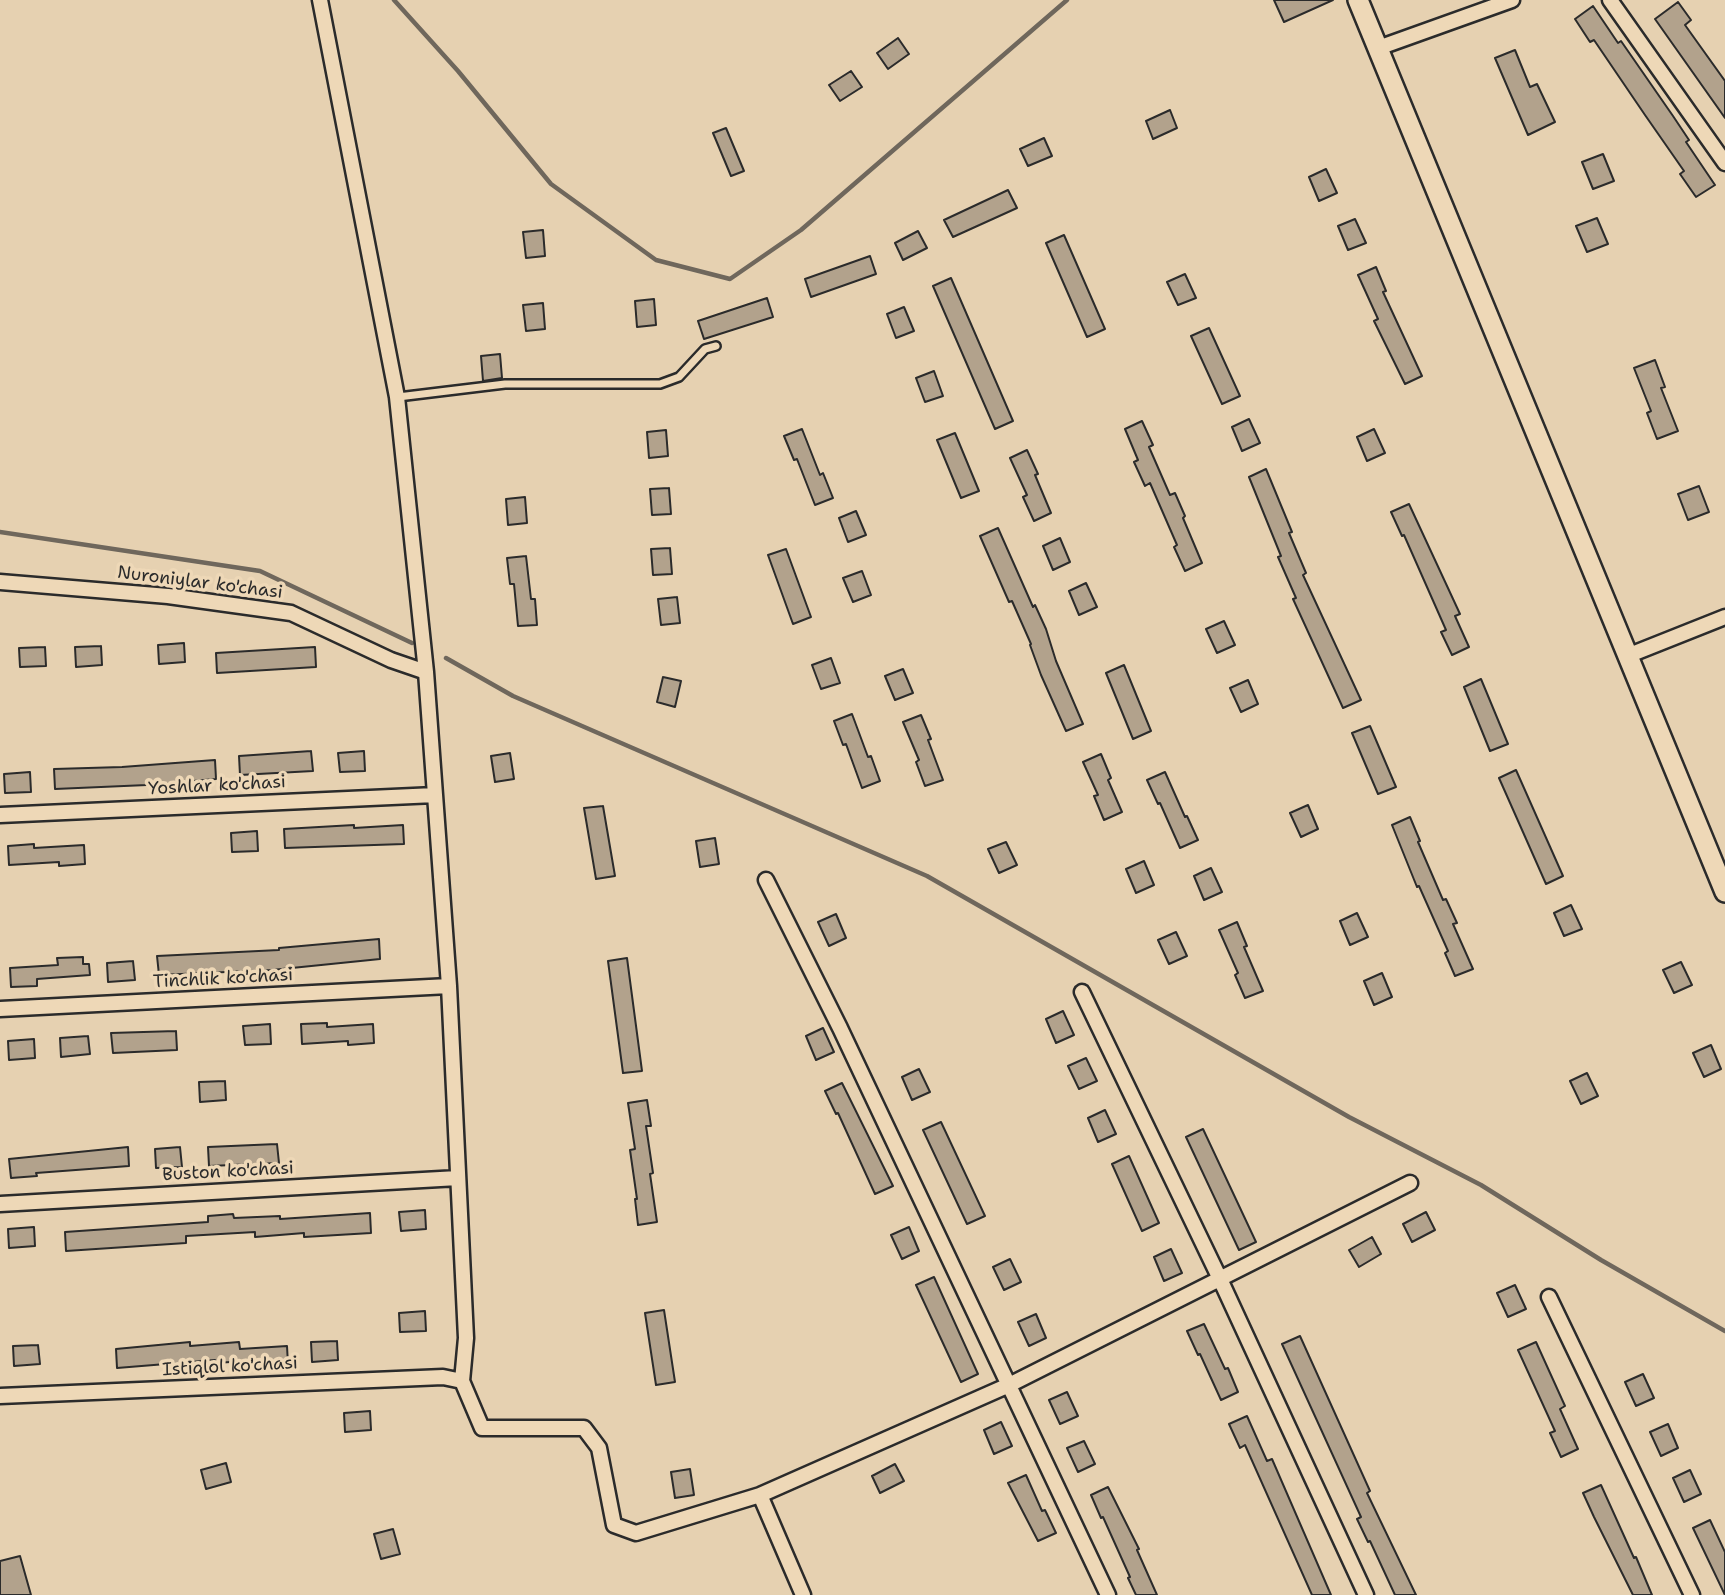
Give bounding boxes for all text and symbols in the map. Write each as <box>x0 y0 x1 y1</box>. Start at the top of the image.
street label: Nuroniylar ko'chasi <box>116 562 284 604</box>
street label: Yoshlar ko'chasi <box>148 772 286 800</box>
street label: Tinchlik ko'chasi <box>152 965 294 993</box>
street label: Buston ko'chasi <box>162 1158 294 1186</box>
street label: Istiqlol ko'chasi <box>162 1353 298 1381</box>

